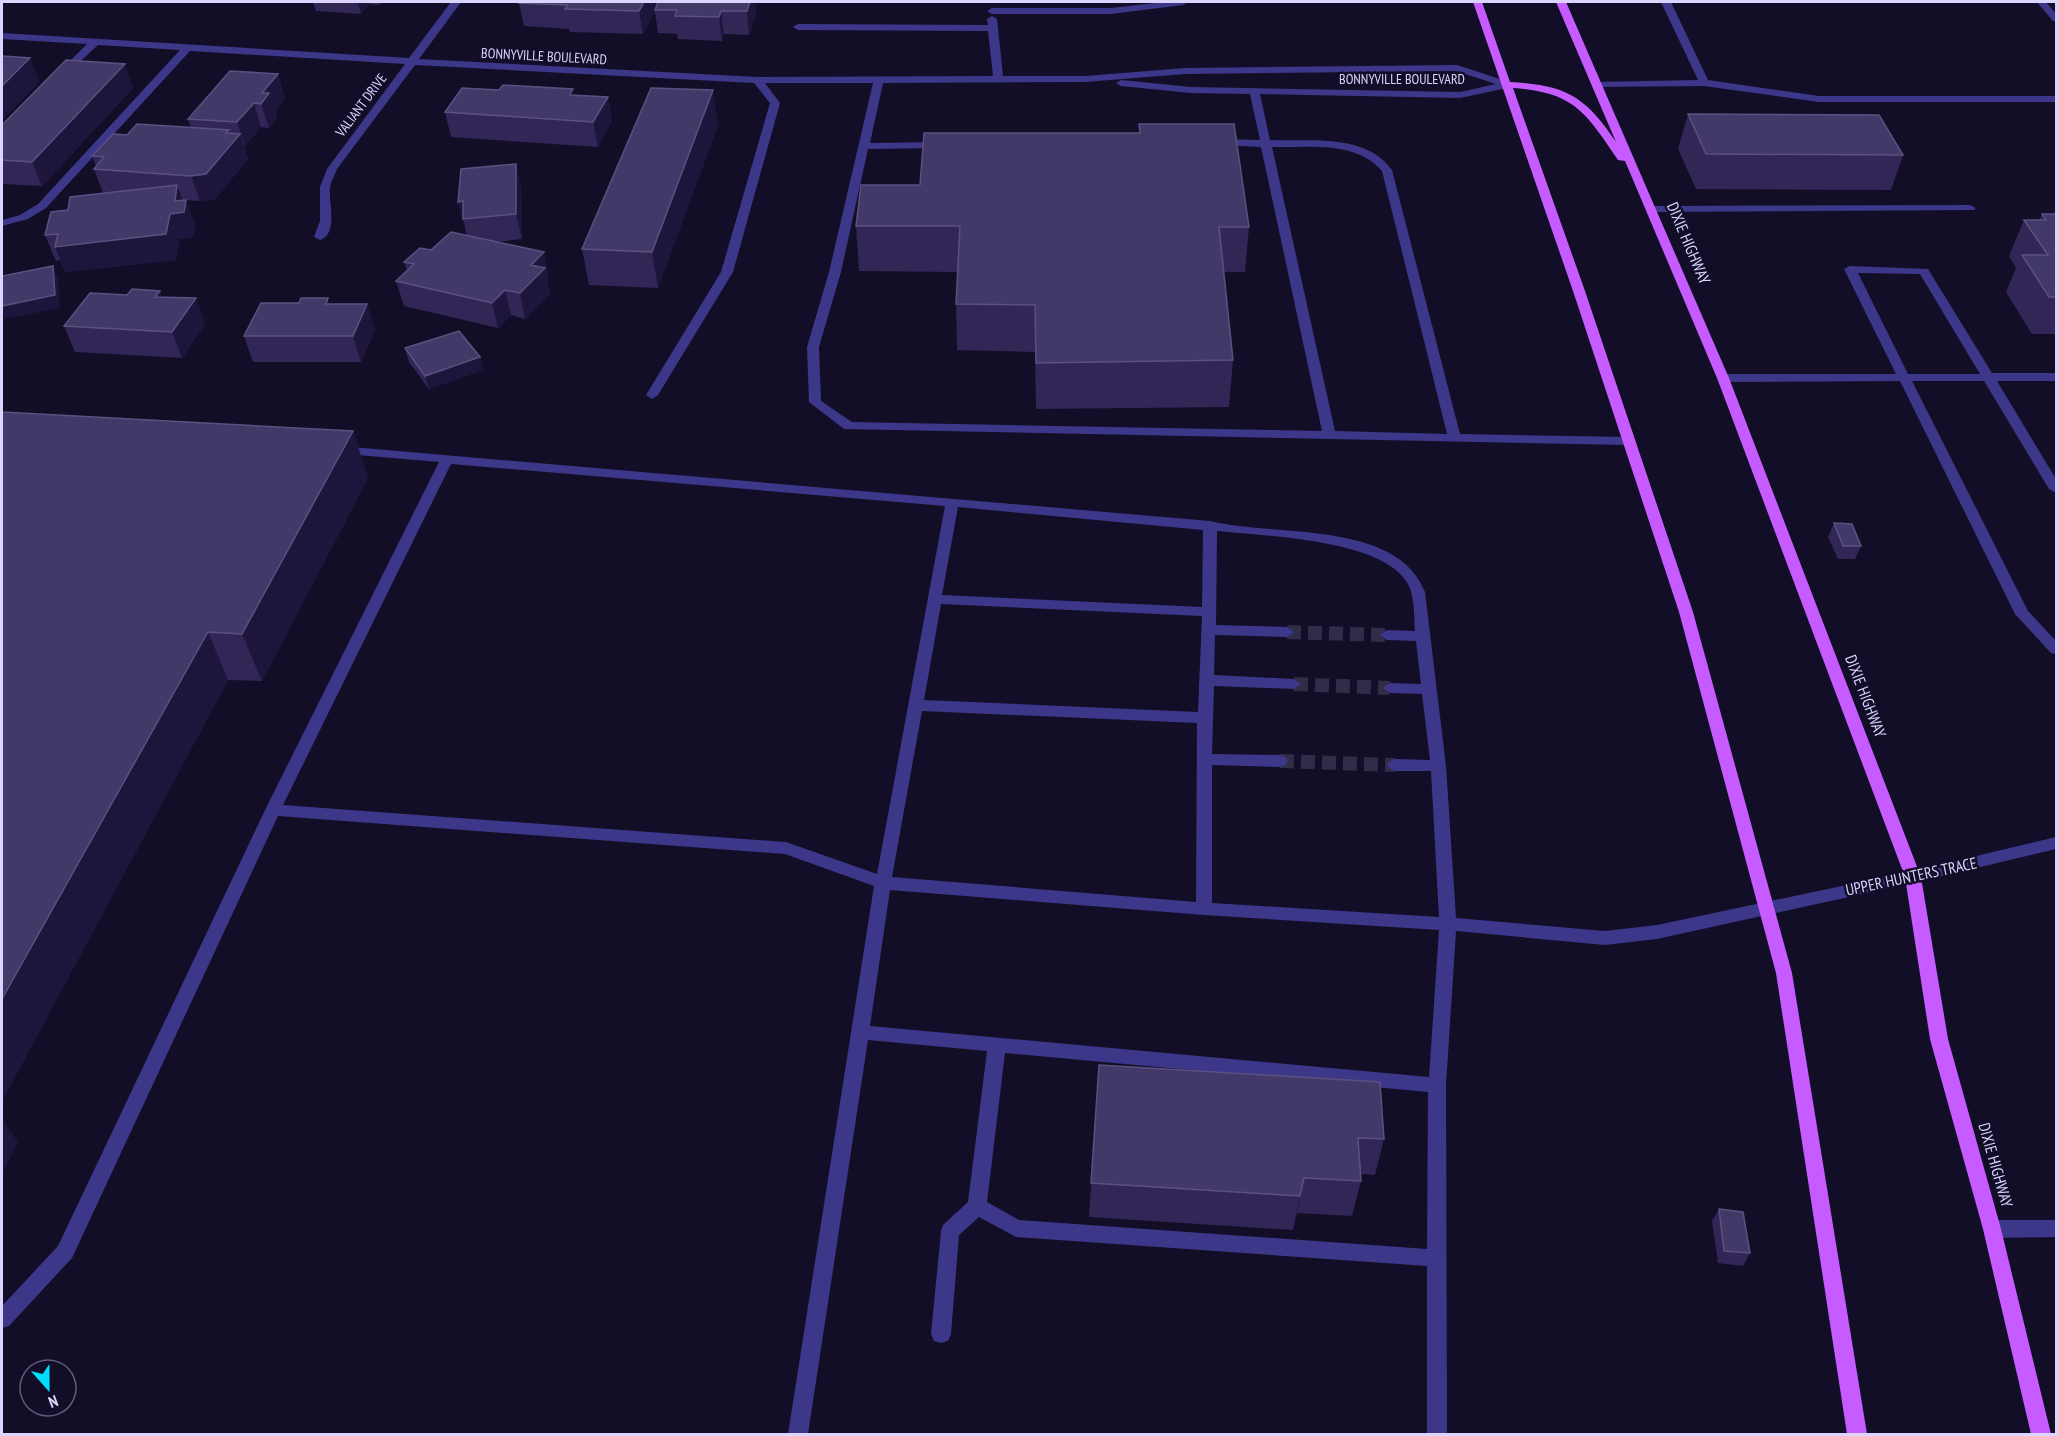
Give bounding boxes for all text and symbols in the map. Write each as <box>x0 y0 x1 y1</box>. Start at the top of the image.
street label: BONNYVILLE BOULEVARD <box>481 44 607 68</box>
street label: VALIANT DRIVE <box>331 70 391 141</box>
street label: BONNYVILLE BOULEVARD <box>1339 70 1465 88</box>
street label: DIXIE HIGHWAY <box>1663 199 1716 288</box>
street label: DIXIE HIGHWAY <box>1841 652 1891 741</box>
street label: UPPER HUNTERS TRACE <box>1844 852 1979 900</box>
street label: DIXIE HIGHWAY <box>1974 1120 2018 1210</box>
north arrow <box>18 1358 78 1418</box>
text: N <box>46 1391 61 1413</box>

